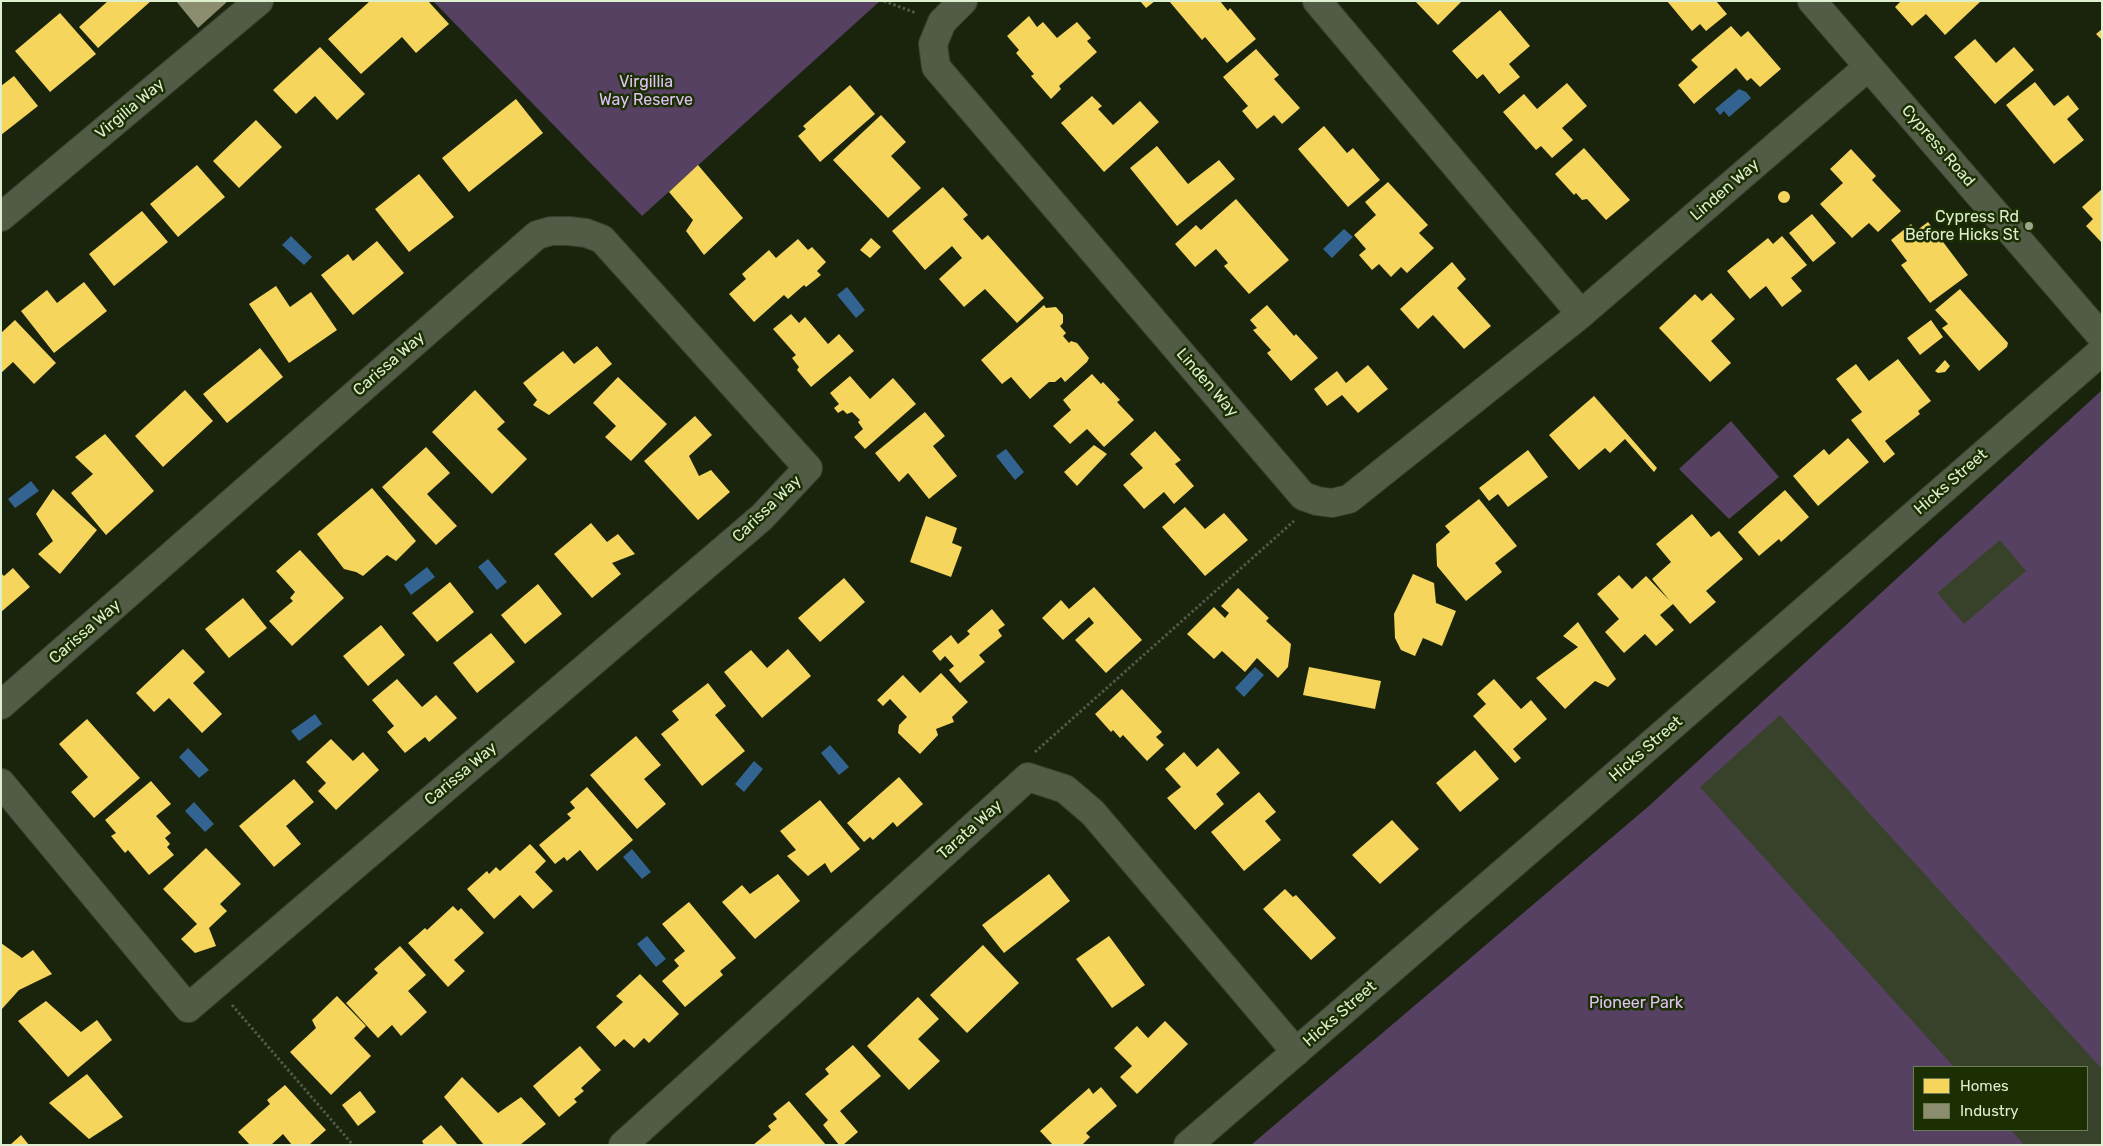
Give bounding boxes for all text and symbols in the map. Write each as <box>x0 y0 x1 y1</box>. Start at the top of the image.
park label: Virgillia Way Reserve <box>599 72 693 110</box>
street label: Virgilia Way <box>92 75 168 143</box>
street label: Cypress Road <box>1897 101 1979 191</box>
street label: Linden Way <box>1687 155 1763 225</box>
place label: Cypress Rd Before Hicks St <box>1905 207 2019 245</box>
marker: Cypress Rd Before Hicks St <box>2023 220 2035 232</box>
street label: Carissa Way <box>349 328 429 400</box>
street label: Linden Way <box>1172 345 1242 421</box>
street label: Hicks Street <box>1911 445 1991 519</box>
street label: Carissa Way <box>729 471 805 547</box>
street label: Carissa Way <box>45 596 125 668</box>
street label: Hicks Street <box>1606 712 1686 786</box>
street label: Carissa Way <box>421 738 501 810</box>
street label: Tarata Way <box>934 796 1006 864</box>
street label: Hicks Street <box>1300 977 1380 1051</box>
park label: Pioneer Park <box>1589 993 1683 1013</box>
legend <box>1913 1066 2088 1131</box>
text: Homes <box>1960 1077 2009 1095</box>
text: Industry <box>1960 1102 2019 1120</box>

